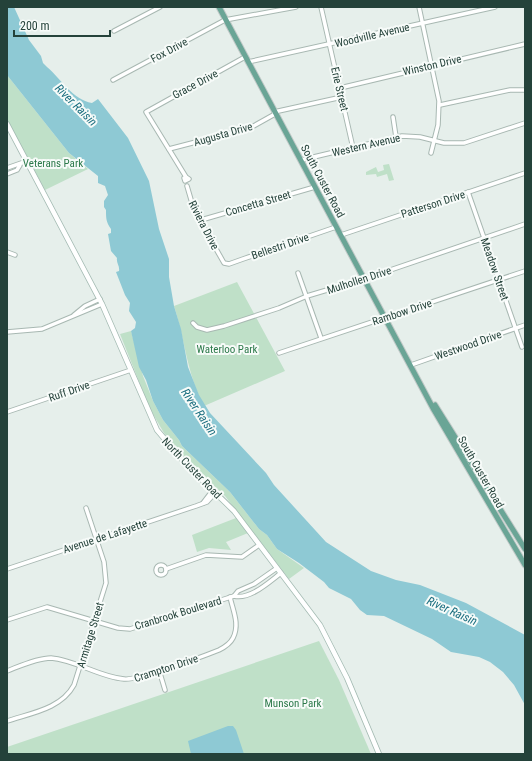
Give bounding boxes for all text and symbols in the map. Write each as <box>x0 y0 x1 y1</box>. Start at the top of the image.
scale bar <box>14 12 110 38</box>
text: 200 m <box>20 19 50 33</box>
street label: Woodville Avenue <box>333 21 411 50</box>
street label: Fox Drive <box>149 35 190 66</box>
street label: Winston Drive <box>402 52 463 79</box>
street label: Erie Street <box>328 66 351 112</box>
street label: Grace Drive <box>170 67 220 102</box>
water label: River Raisin <box>52 81 100 129</box>
street label: Augusta Drive <box>192 120 254 149</box>
street label: Western Avenue <box>331 131 402 160</box>
street label: South Custer Road <box>298 143 347 220</box>
park label: Veterans Park <box>23 157 83 170</box>
street label: Concetta Street <box>224 188 292 219</box>
street label: Patterson Drive <box>399 188 467 221</box>
street label: Riviera Drive <box>186 198 222 252</box>
street label: Bellestri Drive <box>250 231 311 262</box>
street label: Meadow Street <box>478 236 511 302</box>
street label: Mulhollen Drive <box>325 264 393 297</box>
street label: Rambow Drive <box>371 297 434 328</box>
street label: Westwood Drive <box>433 328 503 363</box>
park label: Waterloo Park <box>197 343 258 356</box>
street label: Ruff Drive <box>47 378 91 405</box>
water label: River Raisin <box>178 386 220 438</box>
street label: South Custer Road <box>455 434 506 510</box>
street label: North Custer Road <box>159 435 224 502</box>
street label: Avenue de Lafayette <box>61 517 149 556</box>
street label: Cranbrook Boulevard <box>133 594 223 633</box>
water label: River Raisin <box>425 594 480 628</box>
street label: Armitage Street <box>74 601 107 670</box>
street label: Crampton Drive <box>132 652 200 685</box>
park label: Munson Park <box>265 697 322 710</box>

